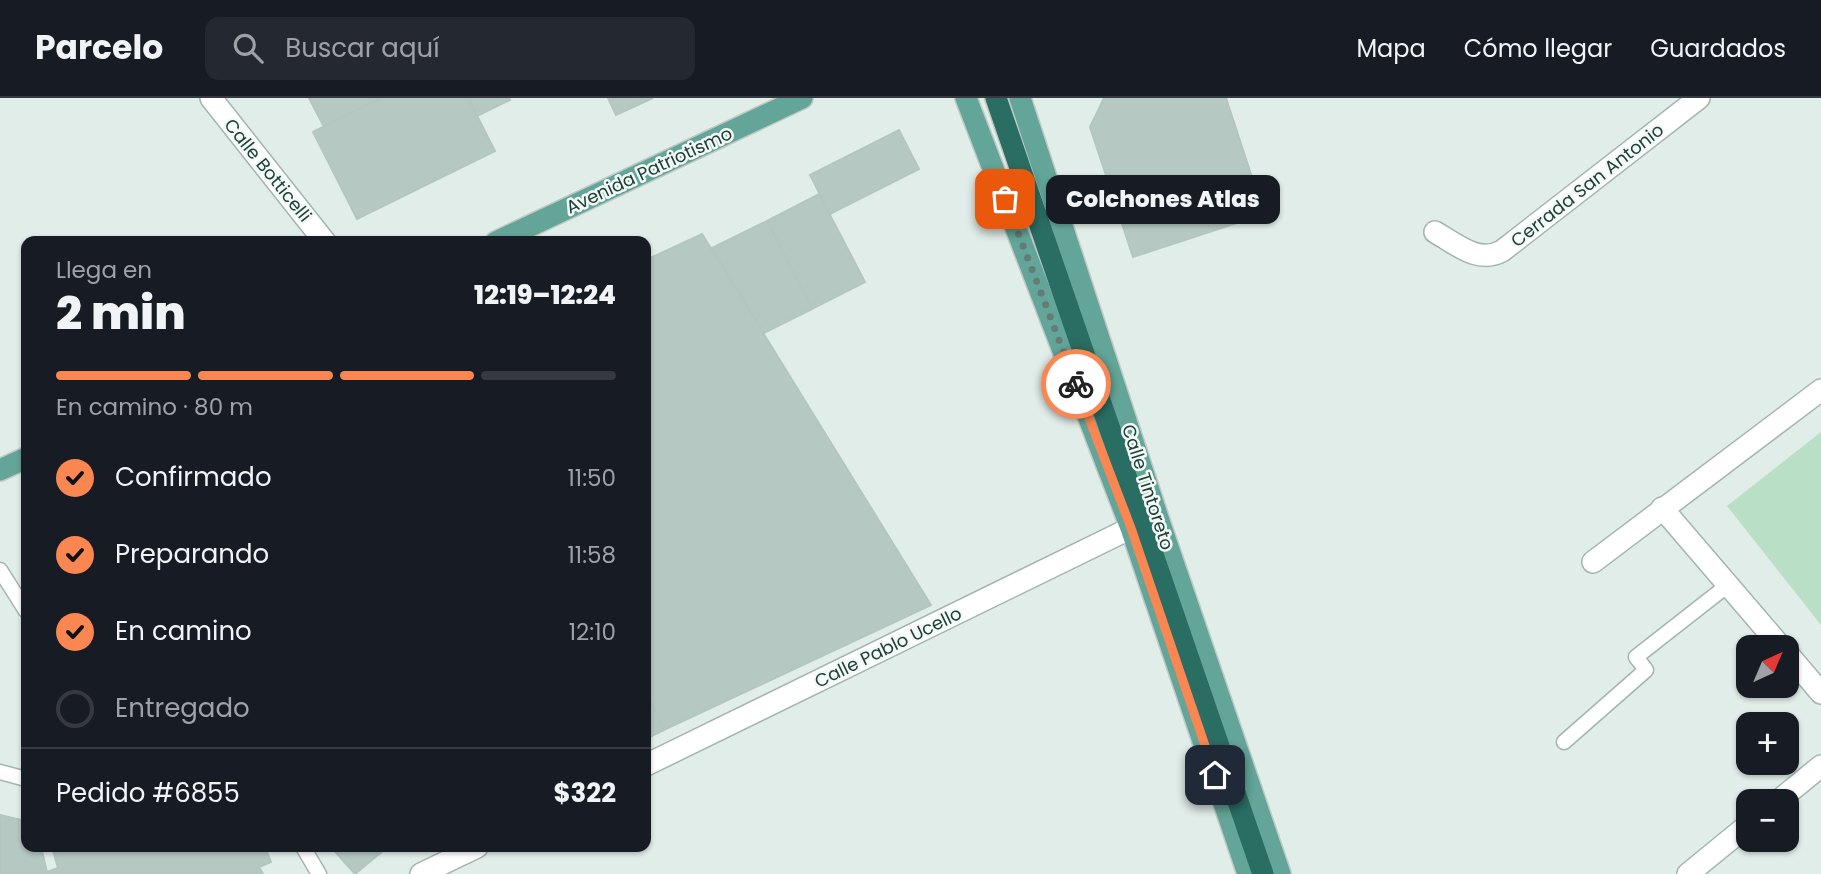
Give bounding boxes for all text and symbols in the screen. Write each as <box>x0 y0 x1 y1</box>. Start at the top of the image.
search box <box>205 17 695 80</box>
text: Parcelo <box>35 24 163 71</box>
icon: search <box>229 29 267 67</box>
text: Buscar aquí <box>285 30 440 66</box>
text: Mapa <box>1356 32 1426 65</box>
text: Cómo llegar <box>1464 32 1612 65</box>
text: Guardados <box>1650 32 1786 65</box>
street label: Calle Botticelli <box>219 113 317 227</box>
street label: Cerrada San Antonio <box>1505 117 1669 253</box>
street label: Avenida Patriotismo <box>562 120 736 220</box>
pin <box>975 169 1035 229</box>
callout: Colchones Atlas <box>1047 174 1282 224</box>
icon: bag <box>986 180 1024 218</box>
text: Colchones Atlas <box>1066 183 1260 215</box>
text: Llega en <box>56 254 152 286</box>
text: 12:19–12:24 <box>474 277 616 313</box>
text: 2 min <box>56 281 186 345</box>
courier <box>1041 349 1111 419</box>
icon: bike <box>1057 365 1095 403</box>
text: En camino · 80 m <box>56 391 253 423</box>
street label: Calle Tintoreto <box>1116 421 1180 553</box>
icon: check <box>56 459 94 497</box>
text: Confirmado <box>115 459 272 495</box>
text: 11:50 <box>567 462 616 494</box>
icon: check <box>56 536 94 574</box>
text: Preparando <box>115 536 269 572</box>
text: 11:58 <box>567 539 616 571</box>
street label: Calle Pablo Ucello <box>810 600 966 694</box>
icon: check <box>56 613 94 651</box>
text: En camino <box>115 613 252 649</box>
text: 12:10 <box>569 616 616 648</box>
north arrow <box>1736 635 1799 698</box>
map controls <box>1736 635 1799 852</box>
text: Entregado <box>115 690 250 726</box>
button: + <box>1736 712 1799 775</box>
pin <box>1185 745 1245 805</box>
icon: home <box>1196 756 1234 794</box>
text: Pedido #6855 <box>56 775 240 811</box>
text: $322 <box>553 775 616 811</box>
button: − <box>1736 789 1799 852</box>

